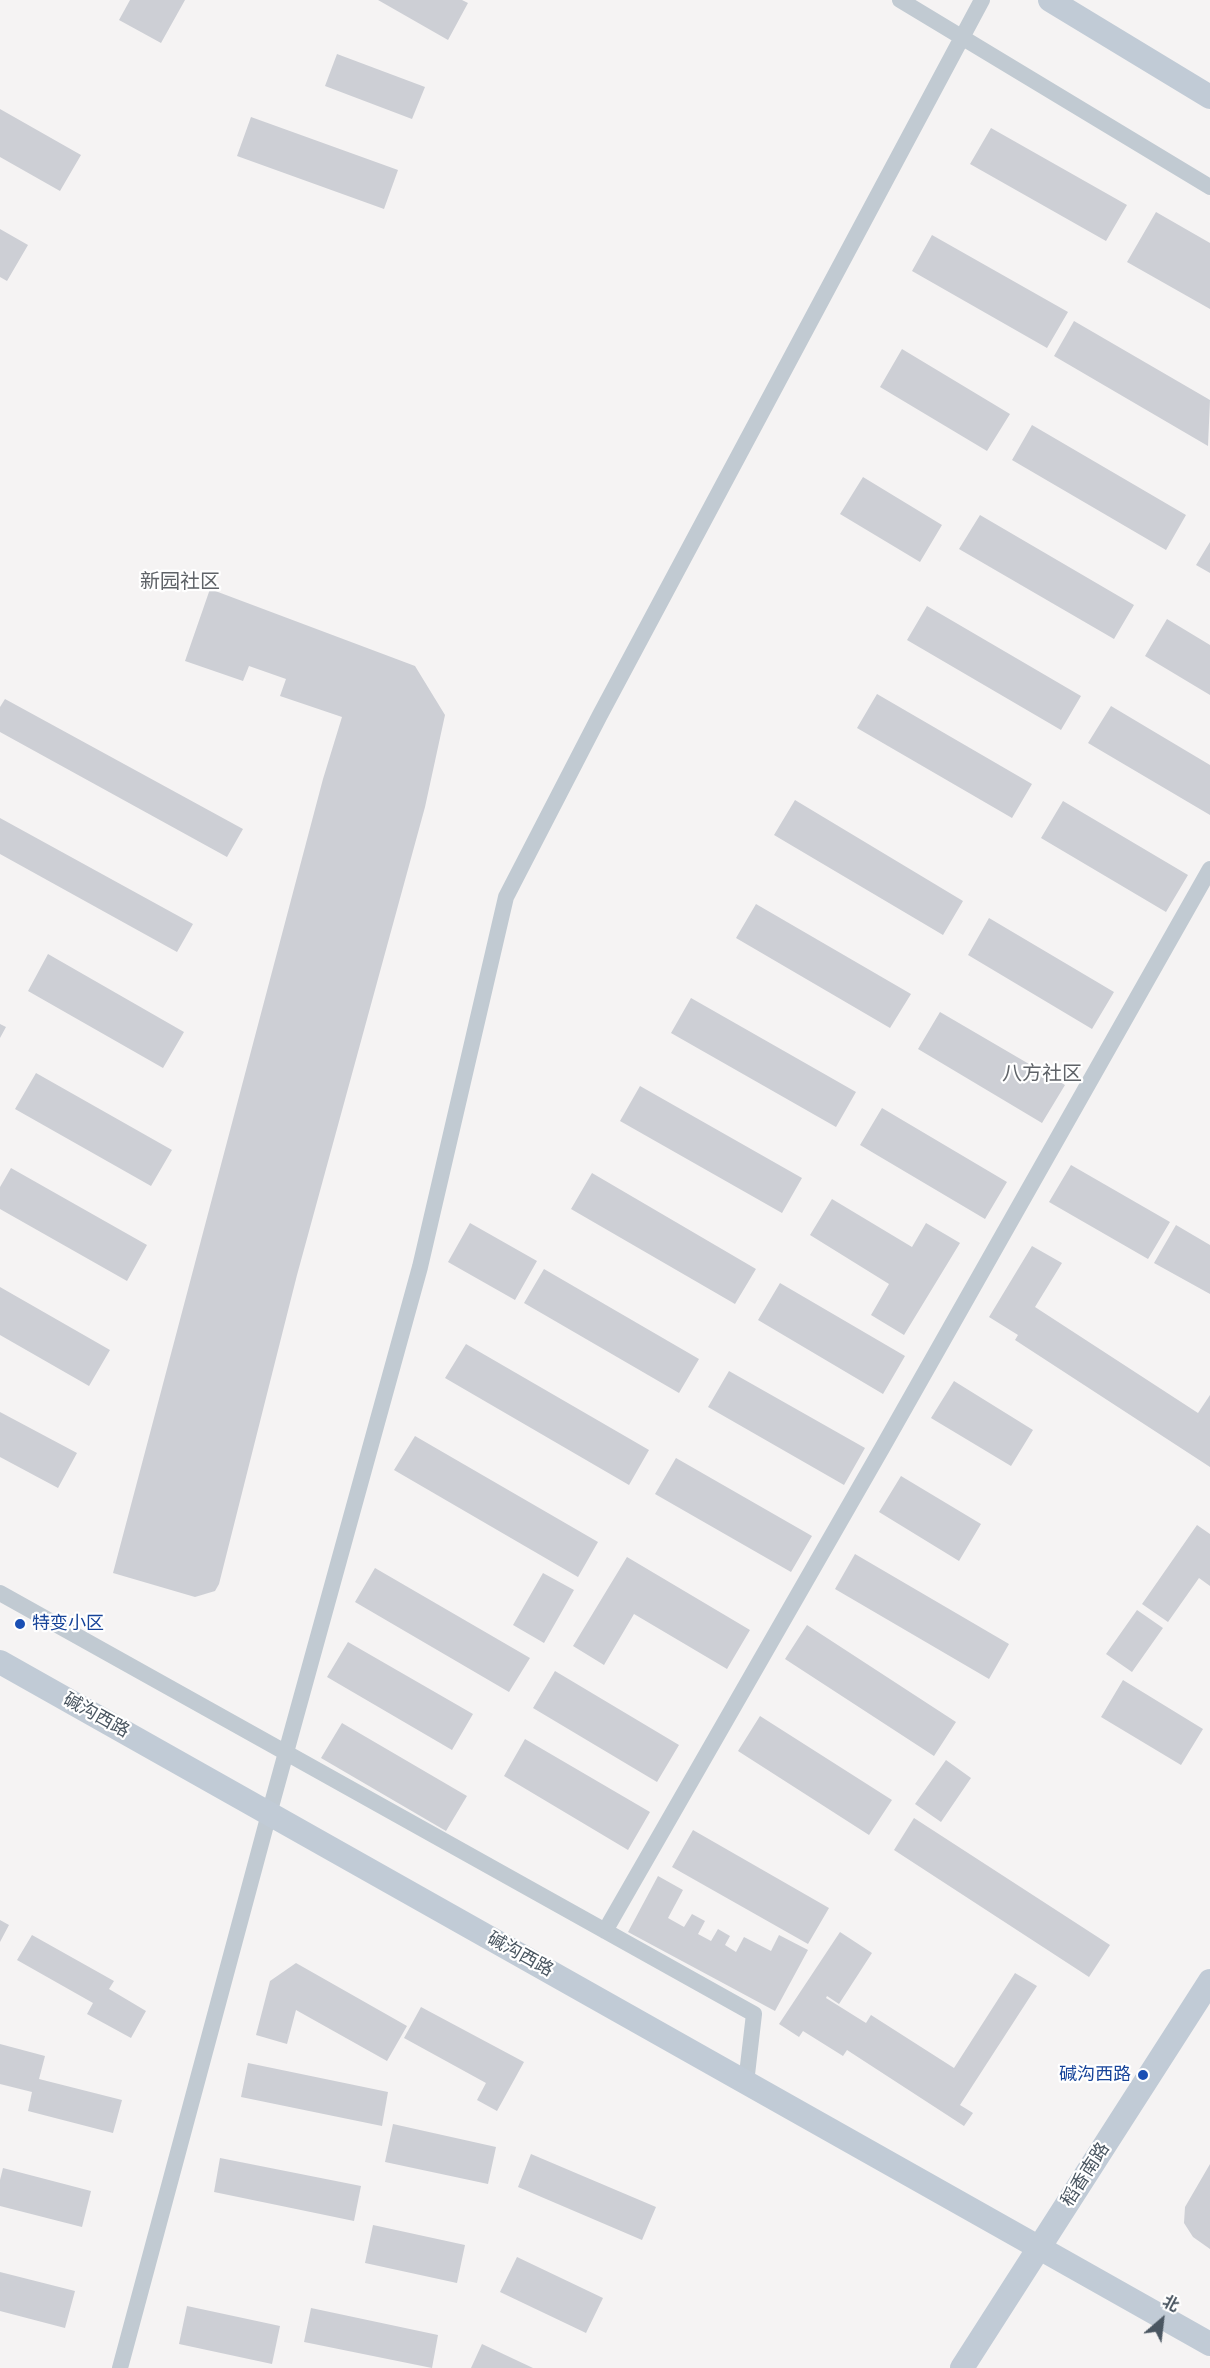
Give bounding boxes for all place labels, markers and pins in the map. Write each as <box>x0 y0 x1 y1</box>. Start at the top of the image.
place label: 特变小区 <box>32 1613 104 1635</box>
marker: 特变小区 <box>13 1617 27 1631</box>
place label: 碱沟西路 <box>1059 2064 1131 2086</box>
marker: 碱沟西路 <box>1136 2068 1150 2082</box>

